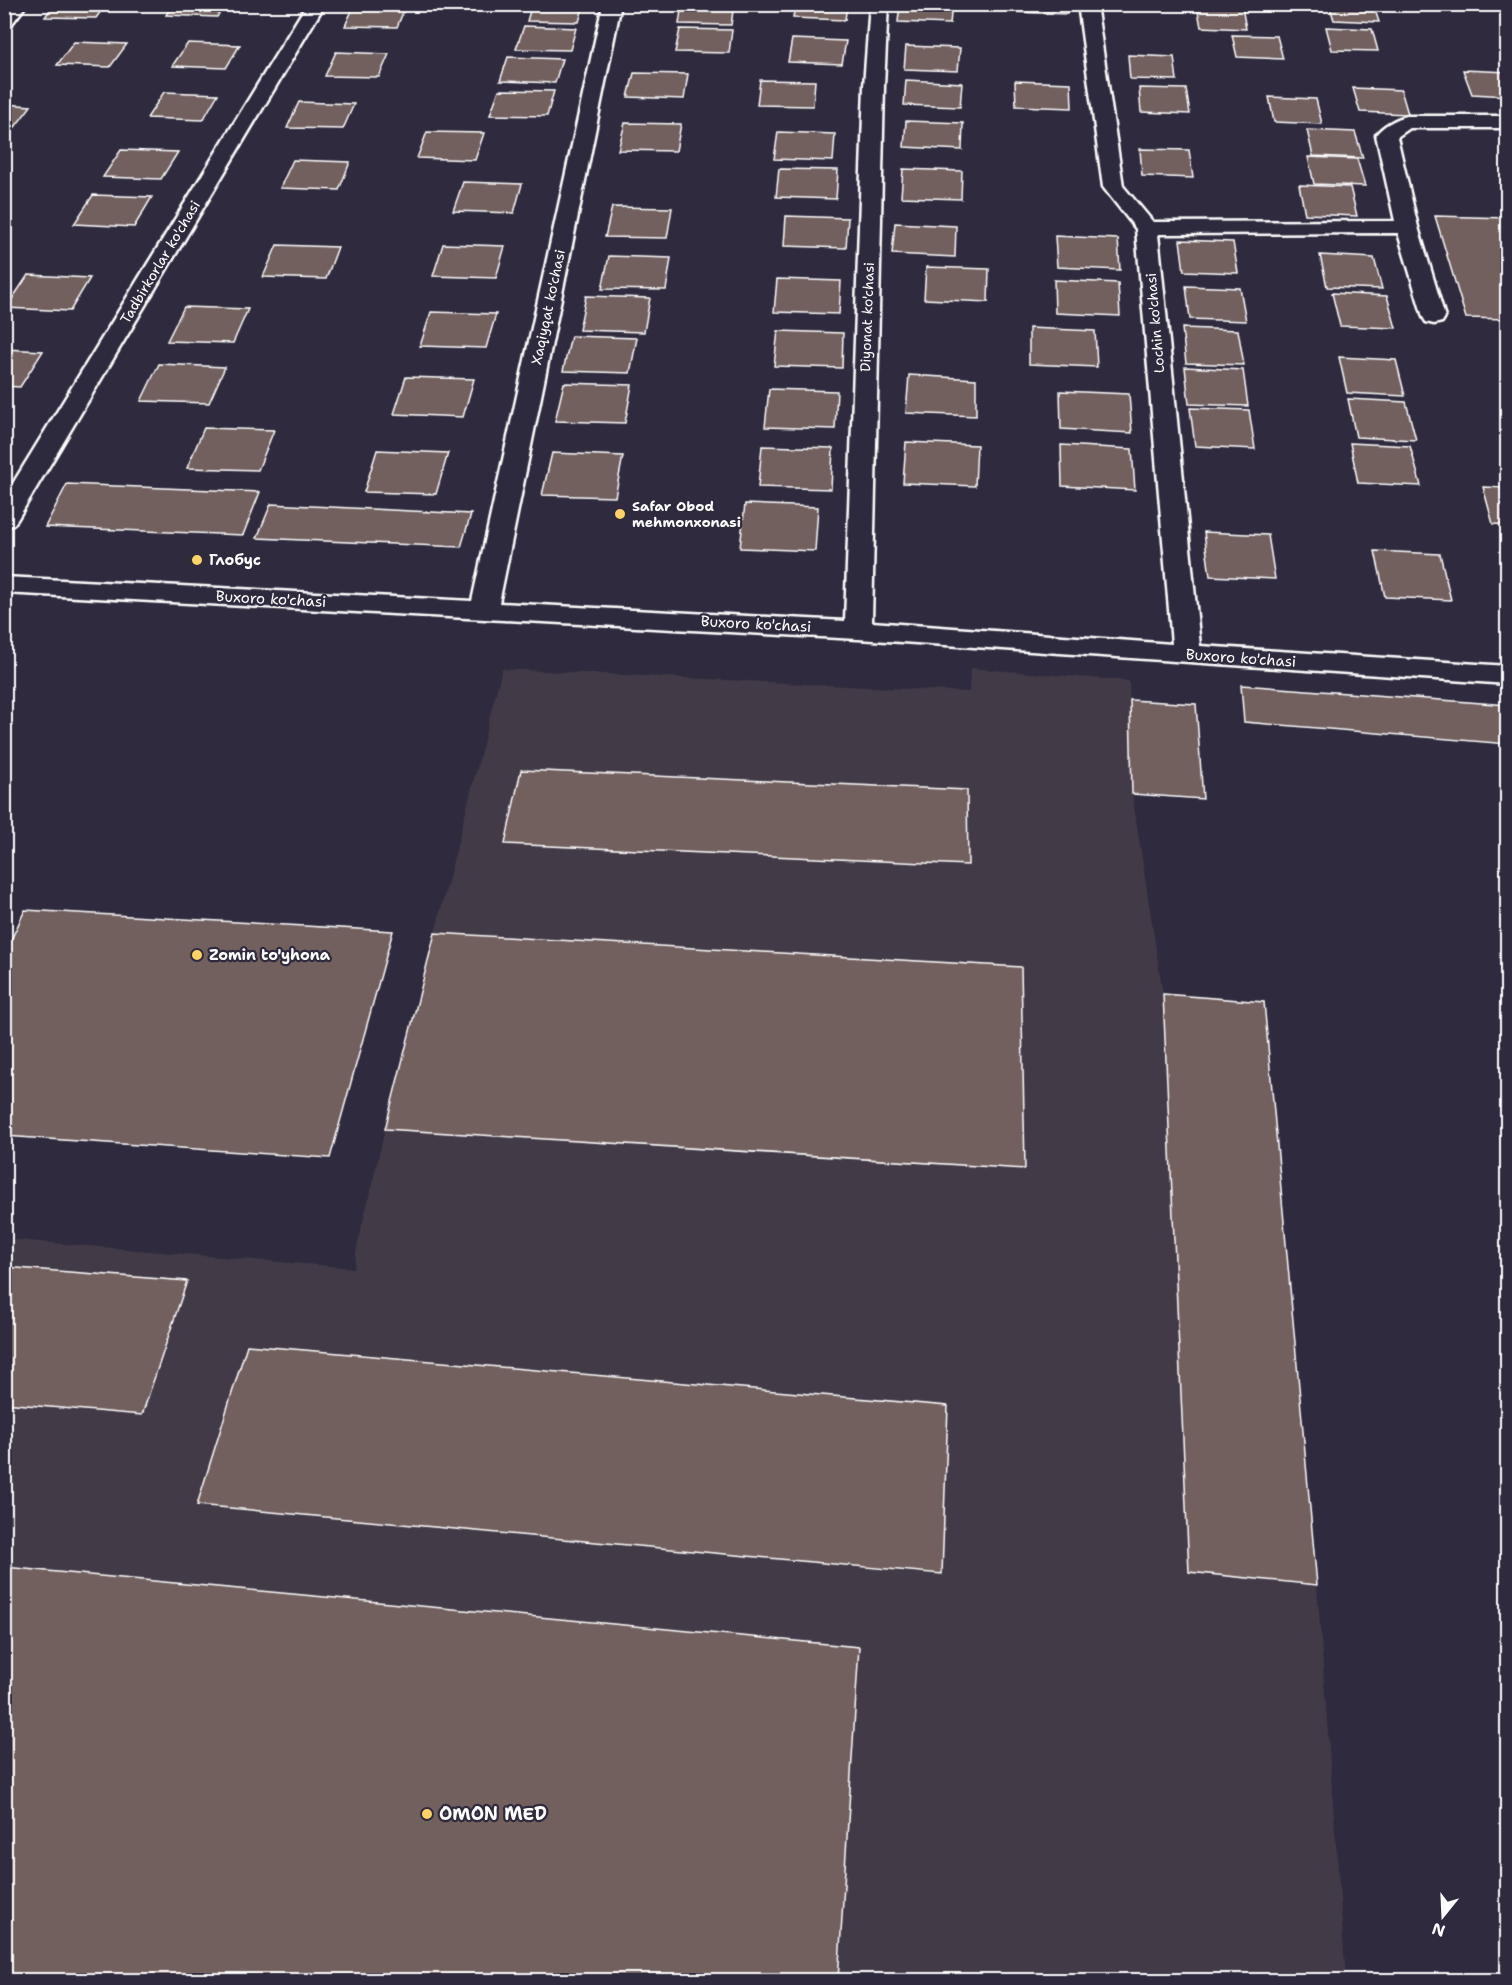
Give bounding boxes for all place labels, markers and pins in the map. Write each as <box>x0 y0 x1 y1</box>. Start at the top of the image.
place label: Safar Obod mehmonxonasi <box>632 497 741 531</box>
marker: Safar Obod mehmonxonasi <box>613 507 627 521</box>
place label: Глобус <box>209 550 261 570</box>
marker: Глобус <box>190 553 204 567</box>
place label: Zomin to'yhona <box>209 945 331 965</box>
marker: Zomin to'yhona <box>190 948 204 962</box>
place label: OMON MED <box>439 1802 547 1826</box>
marker: OMON MED <box>420 1807 434 1821</box>

